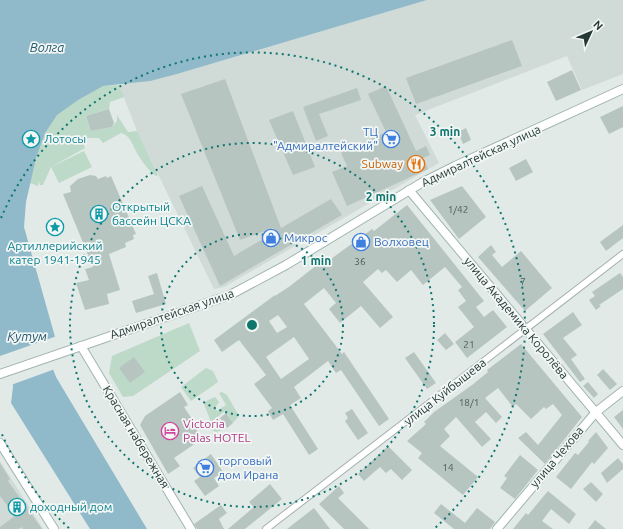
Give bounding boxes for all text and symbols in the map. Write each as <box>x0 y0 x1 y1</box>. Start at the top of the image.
north arrow <box>571 12 611 52</box>
text: N <box>591 18 605 32</box>
water label: Волга <box>30 40 64 54</box>
street label: Адмиралтейская улица <box>419 122 543 189</box>
place label: ТЦ "Адмиралтейский" <box>273 125 379 152</box>
text: 3 min <box>430 125 460 138</box>
place icon: Лотосы <box>21 129 41 149</box>
supermarket icon: ТЦ "Адмиралтейский" <box>381 129 401 149</box>
place label: Лотосы <box>44 132 86 145</box>
restaurant icon: Subway <box>406 154 426 174</box>
place label: Subway <box>362 157 403 170</box>
text: 2 min <box>366 190 396 203</box>
place label: Открытый бассейн ЦСКА <box>112 200 191 227</box>
building icon: Открытый бассейн ЦСКА <box>89 204 109 224</box>
house number: 1/42 <box>448 204 468 215</box>
place icon: Артиллерийский катер 1941-1945 <box>45 217 65 237</box>
shop icon: Микрос <box>261 228 281 248</box>
place label: Микрос <box>284 231 328 244</box>
shop icon: Волховец <box>351 232 371 252</box>
place label: Волховец <box>374 235 429 248</box>
place label: Артиллерийский катер 1941-1945 <box>7 239 103 266</box>
text: 1 min <box>301 254 331 267</box>
street label: улица Академика Королёва <box>462 254 571 381</box>
house number: 36 <box>354 256 366 267</box>
house number: 7 <box>520 276 526 287</box>
street label: Адмиралтейская улица <box>108 286 236 341</box>
centre of rings <box>245 318 259 332</box>
water label: Кутум <box>7 329 47 343</box>
house number: 21 <box>463 339 475 350</box>
street label: улица Куйбышева <box>401 356 488 428</box>
street label: Красная набережная <box>101 383 172 490</box>
house number: 18/1 <box>459 397 479 408</box>
place label: Victoria Palas HOTEL <box>183 417 251 444</box>
hotel icon: Victoria Palas HOTEL <box>160 421 180 441</box>
street label: улица Чехова <box>527 424 586 490</box>
place label: торговый дом Ирана <box>218 454 278 481</box>
supermarket icon: торговый дом Ирана <box>195 458 215 478</box>
house number: 14 <box>442 462 454 473</box>
building icon: доходный дом <box>7 497 27 517</box>
place label: доходный дом <box>30 500 112 513</box>

